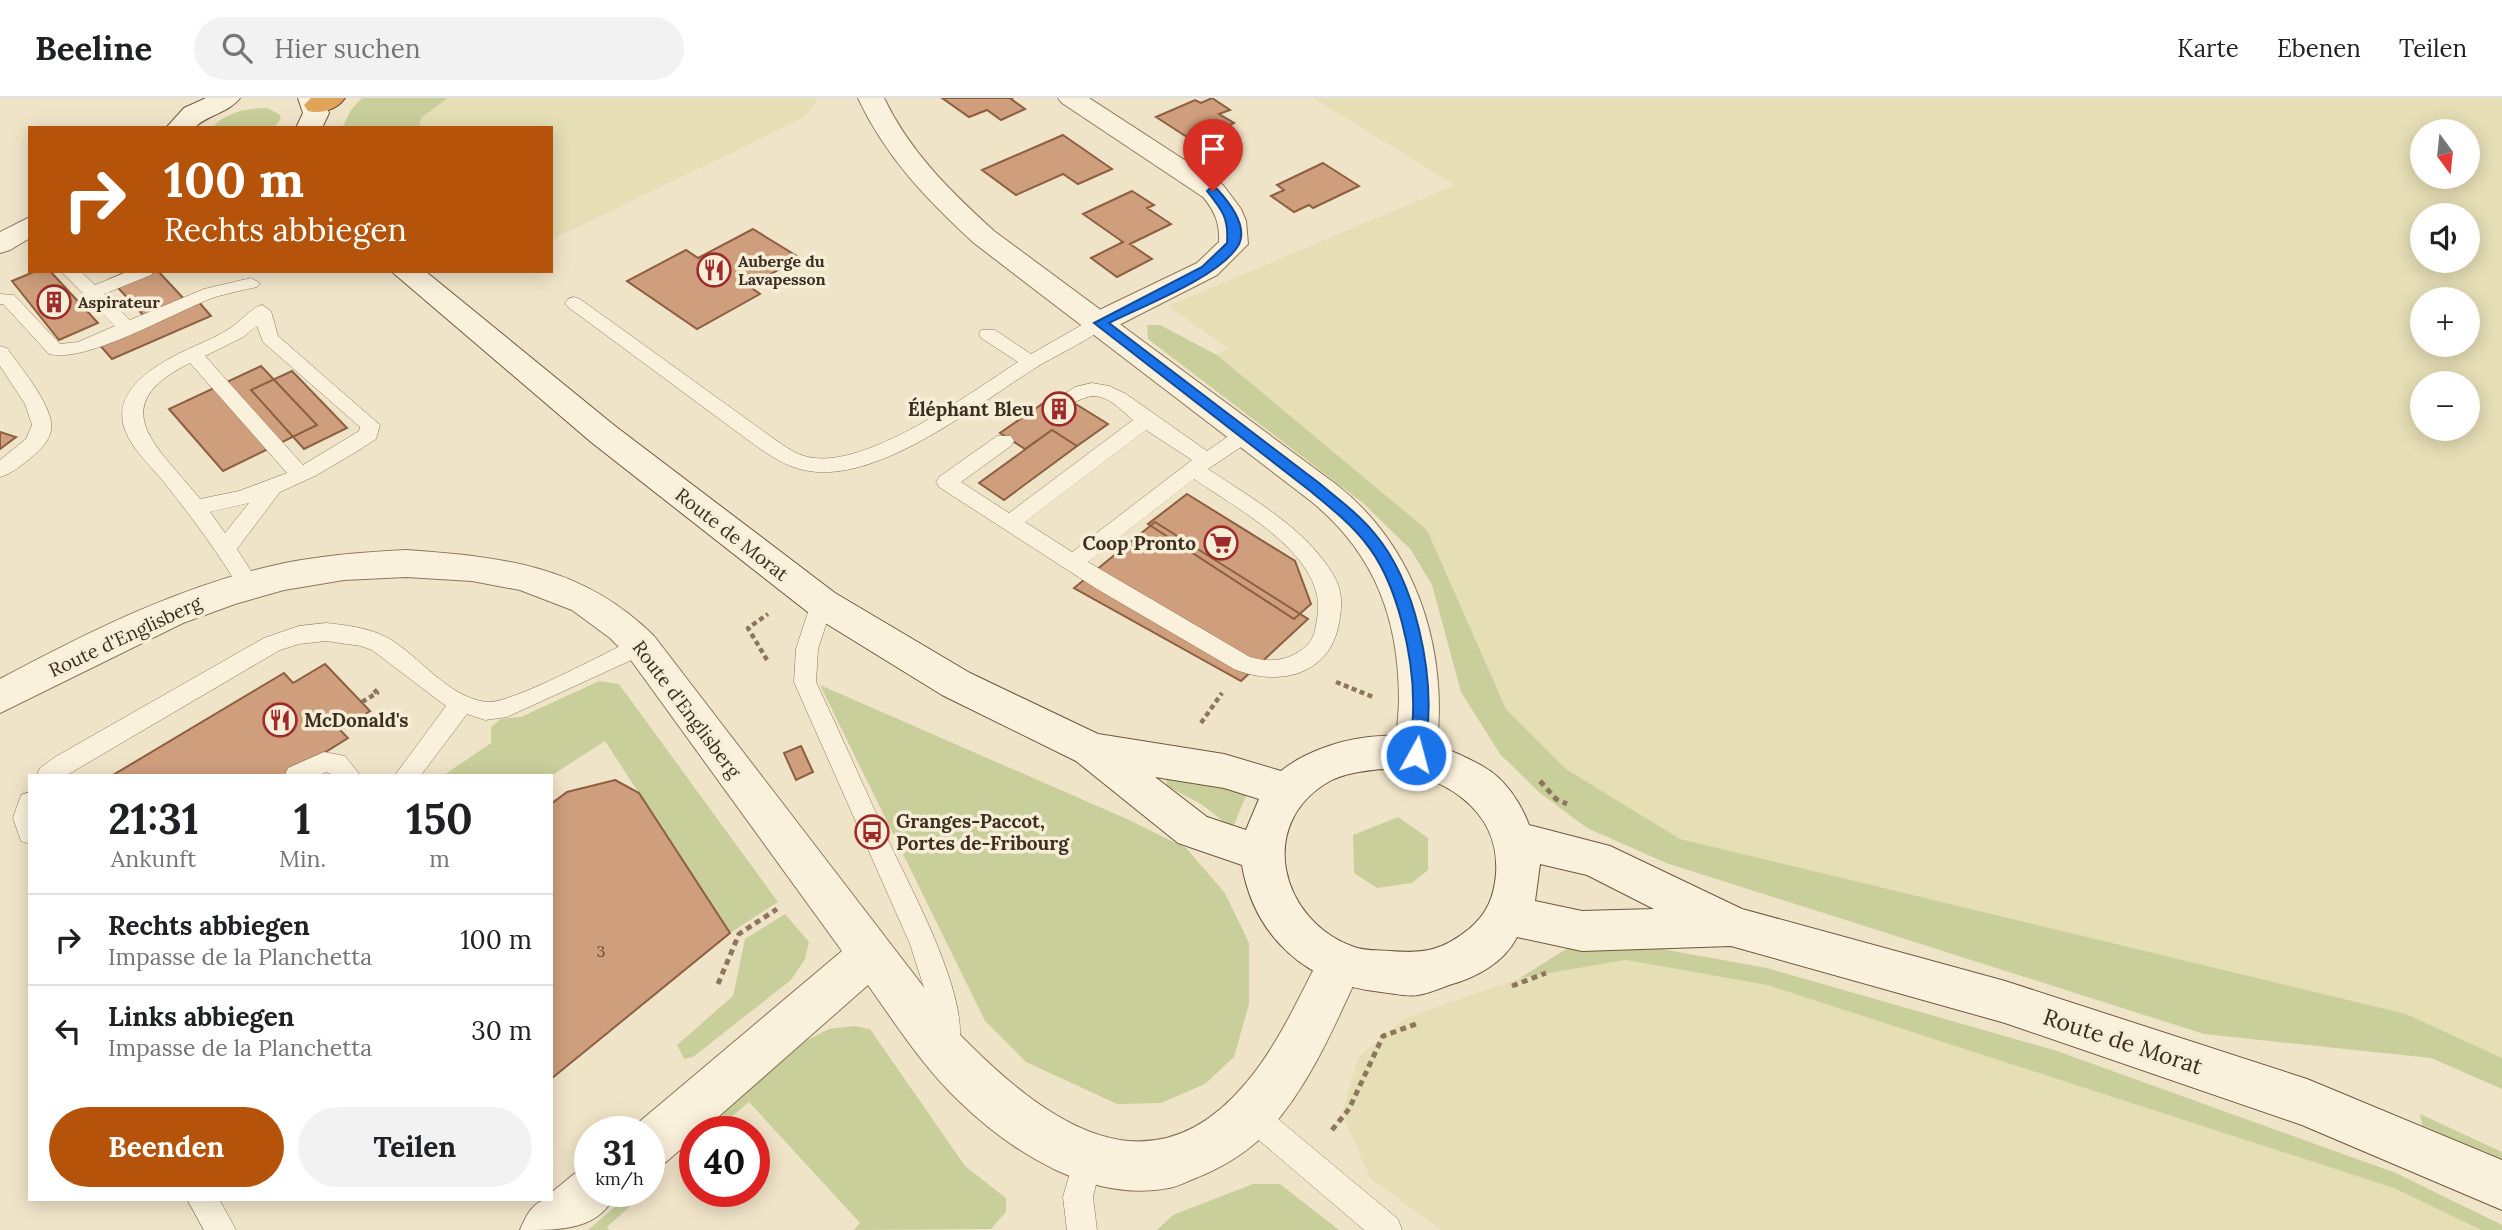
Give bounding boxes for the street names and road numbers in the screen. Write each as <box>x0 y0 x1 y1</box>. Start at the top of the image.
street label: Route de Morat <box>671 482 794 586</box>
street label: Route d'Englisberg <box>45 590 206 682</box>
street label: Route d'Englisberg <box>628 636 747 783</box>
street label: Route de Morat <box>2040 1002 2206 1080</box>

